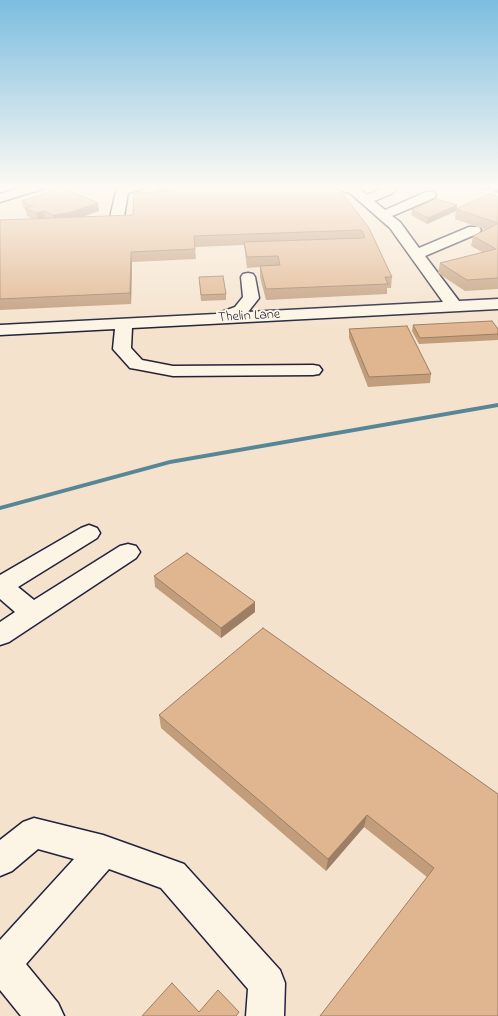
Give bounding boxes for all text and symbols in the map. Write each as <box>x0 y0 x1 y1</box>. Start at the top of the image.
street label: Thelin Lane <box>218 307 280 327</box>

